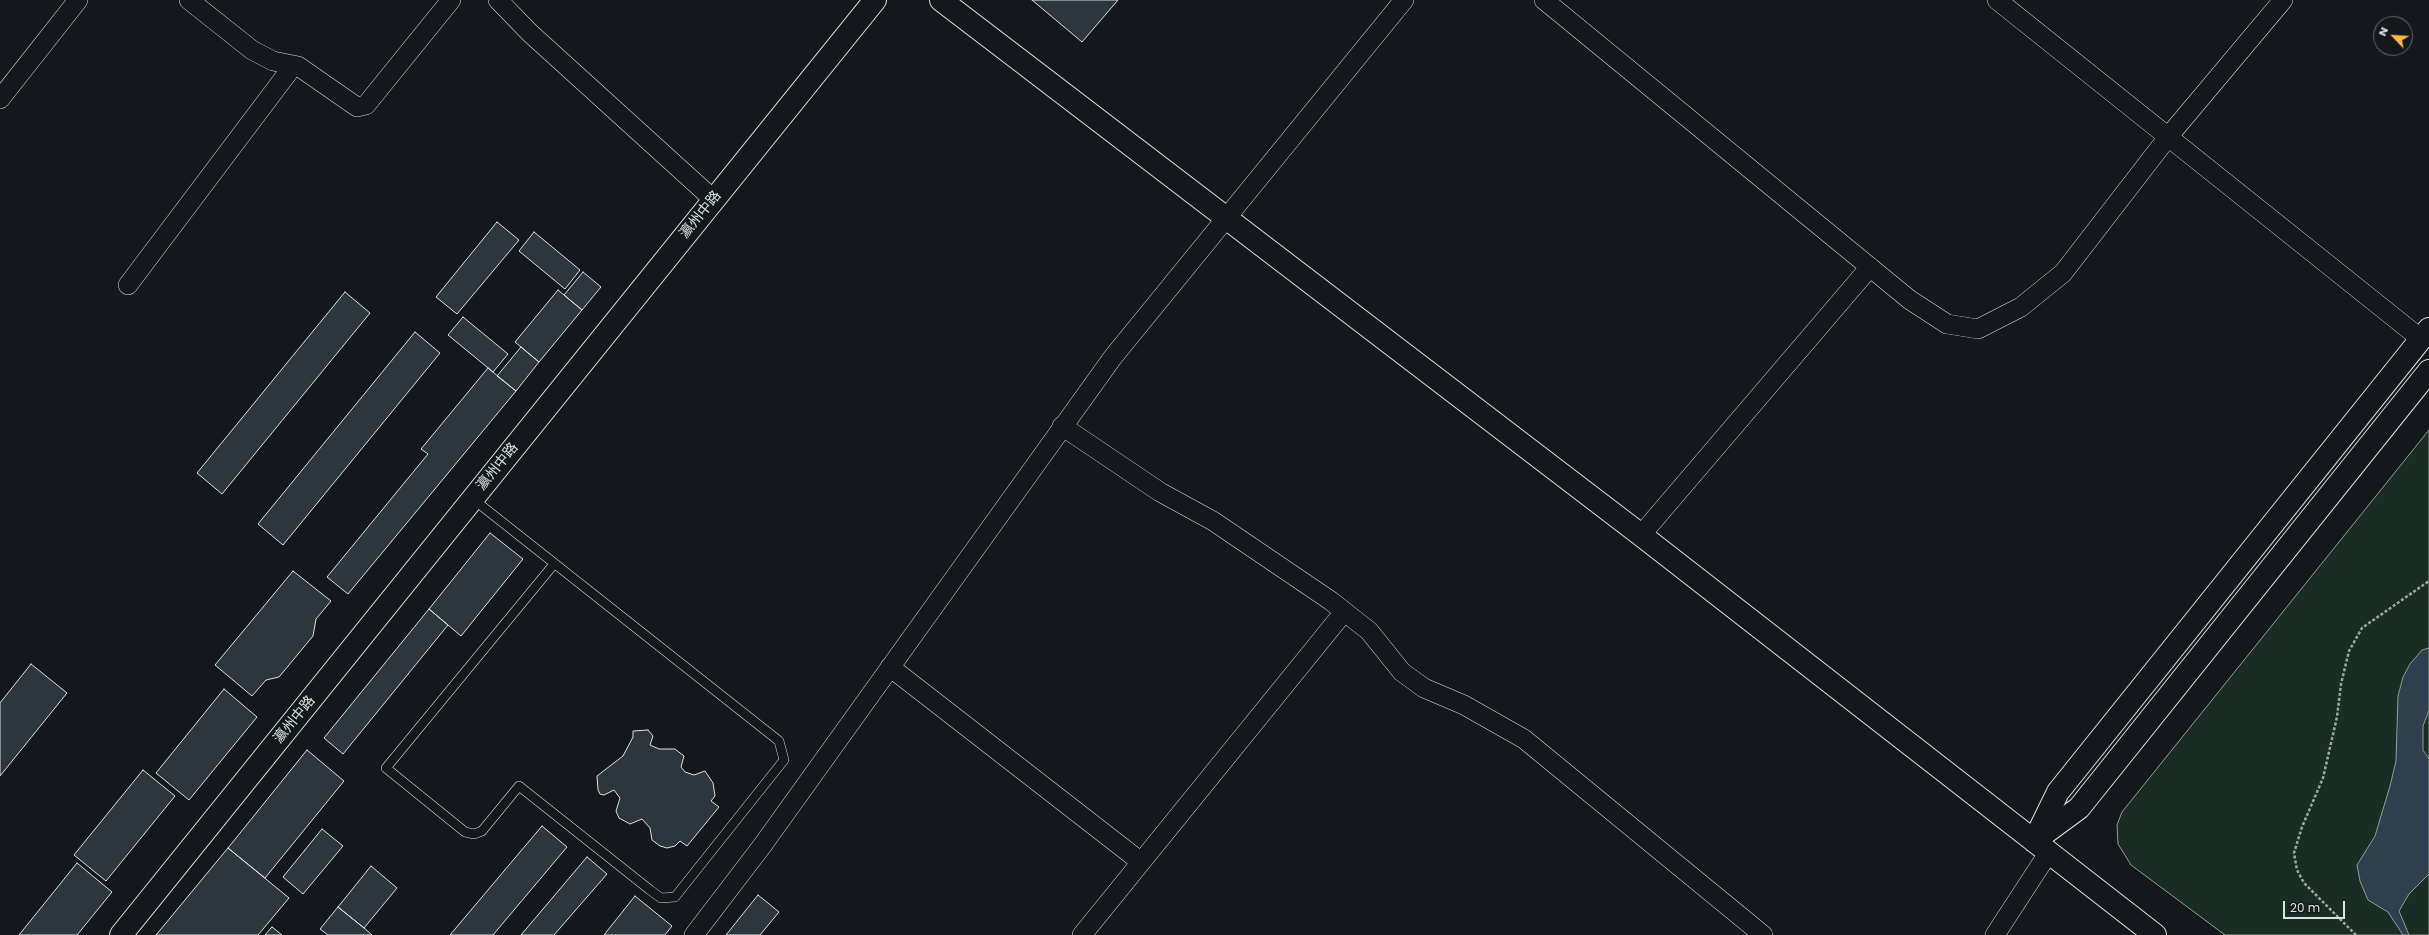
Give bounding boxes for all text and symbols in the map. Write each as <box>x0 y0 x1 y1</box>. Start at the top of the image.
north arrow <box>2373 16 2413 56</box>
text: N <box>2374 24 2392 38</box>
street label: 瀛州中路 <box>677 188 725 242</box>
street label: 瀛州中路 <box>474 440 522 494</box>
street label: 瀛州中路 <box>271 693 319 747</box>
scale bar <box>2285 893 2347 919</box>
text: 20 m <box>2290 899 2320 916</box>

